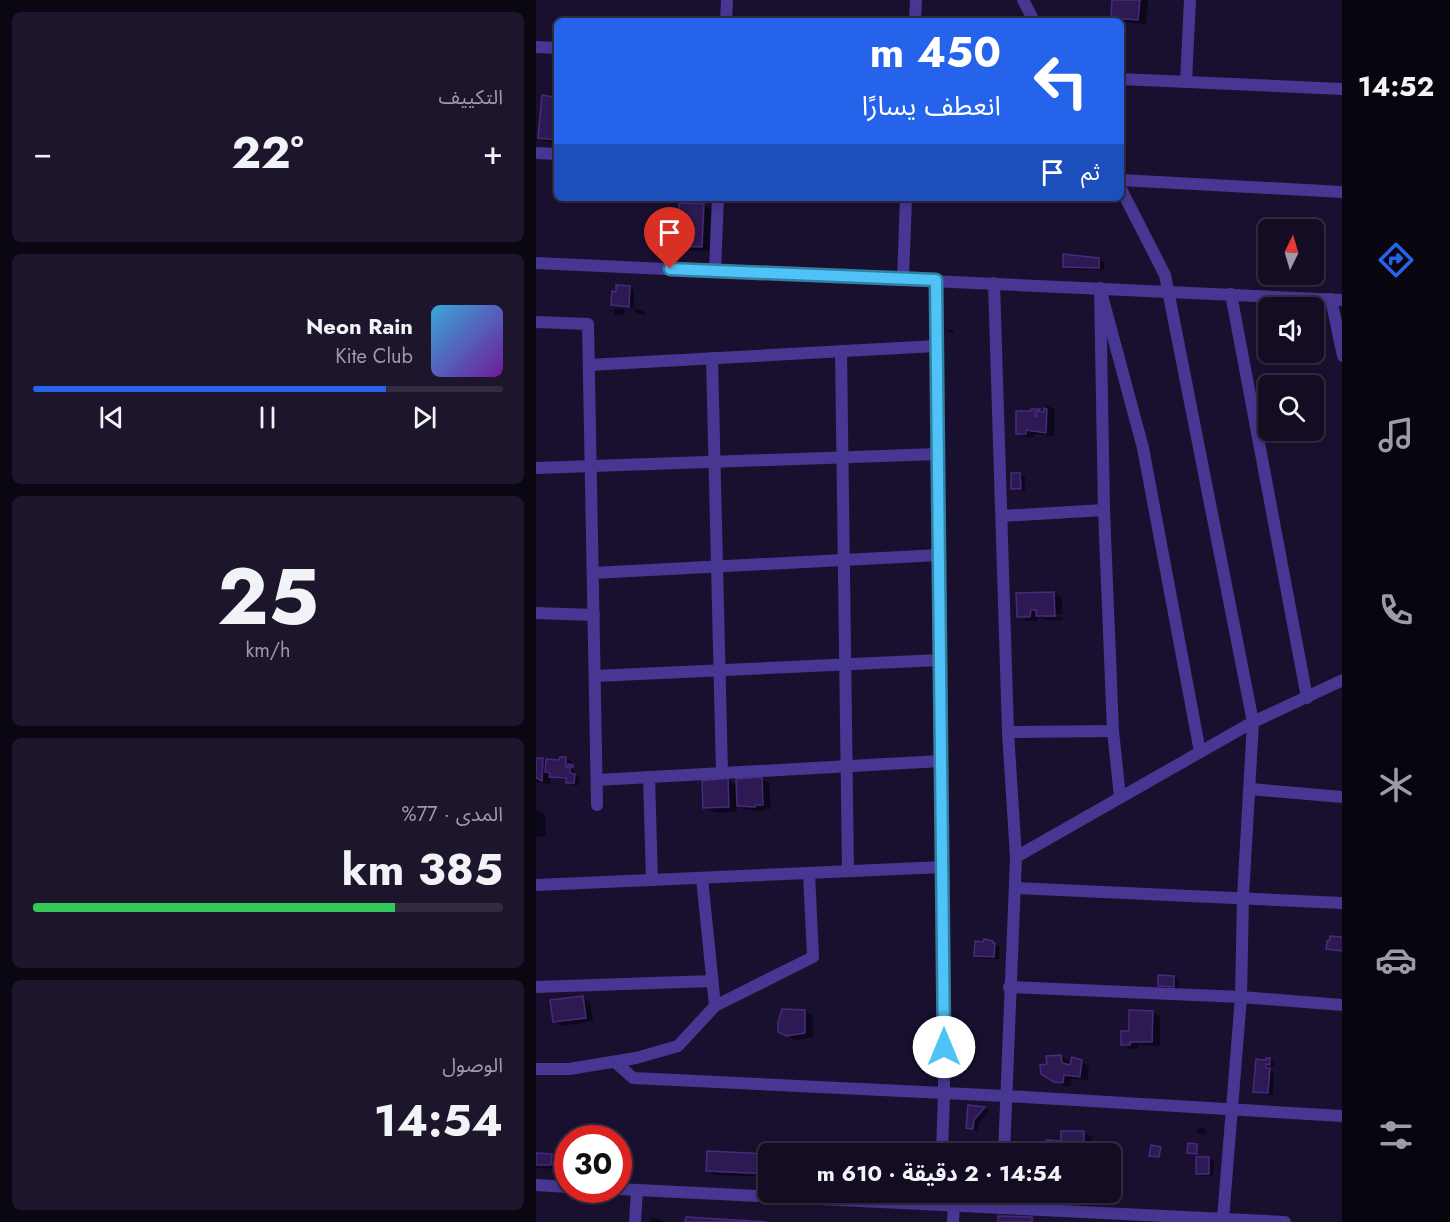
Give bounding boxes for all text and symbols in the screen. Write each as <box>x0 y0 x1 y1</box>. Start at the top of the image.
text: 450 m <box>870 22 1001 83</box>
icon: left <box>1022 42 1100 120</box>
text: 14:52 <box>1358 67 1434 106</box>
text: التكييف <box>439 83 503 112</box>
text: انعطف يسارًا <box>862 86 1001 125</box>
text: 22° <box>231 120 304 185</box>
text: − <box>33 129 52 176</box>
text: + <box>483 129 503 176</box>
icon: arrive <box>1036 156 1069 189</box>
text: ثم <box>1081 156 1100 188</box>
pin <box>644 207 695 269</box>
icon: arrive <box>653 216 686 249</box>
north arrow <box>1258 219 1324 285</box>
map controls <box>1258 219 1324 441</box>
icon: directions <box>1375 239 1417 281</box>
button: sound <box>1258 297 1324 363</box>
text: Neon Rain <box>306 310 413 342</box>
text: Kite Club <box>335 342 413 371</box>
button: search <box>1258 375 1324 441</box>
icon: previous <box>95 401 128 434</box>
icon: pause <box>251 401 284 434</box>
icon: next <box>408 401 441 434</box>
icon: music <box>1375 414 1417 456</box>
text: 25 <box>217 541 319 653</box>
icon: phone <box>1375 589 1417 631</box>
text: km/h <box>245 636 291 665</box>
icon: climate <box>1375 764 1417 806</box>
text: المدى · 77% <box>402 800 503 829</box>
text: 385 km <box>341 837 503 902</box>
icon: car <box>1375 939 1417 981</box>
position arrow <box>912 1015 976 1079</box>
text: الوصول <box>442 1051 503 1080</box>
text: 14:54 <box>374 1088 503 1153</box>
icon: filters <box>1375 1114 1417 1156</box>
speed limit sign: 30 <box>554 1125 632 1203</box>
text: 14:54 · 2 دقيقة · 610 m <box>817 1157 1062 1189</box>

